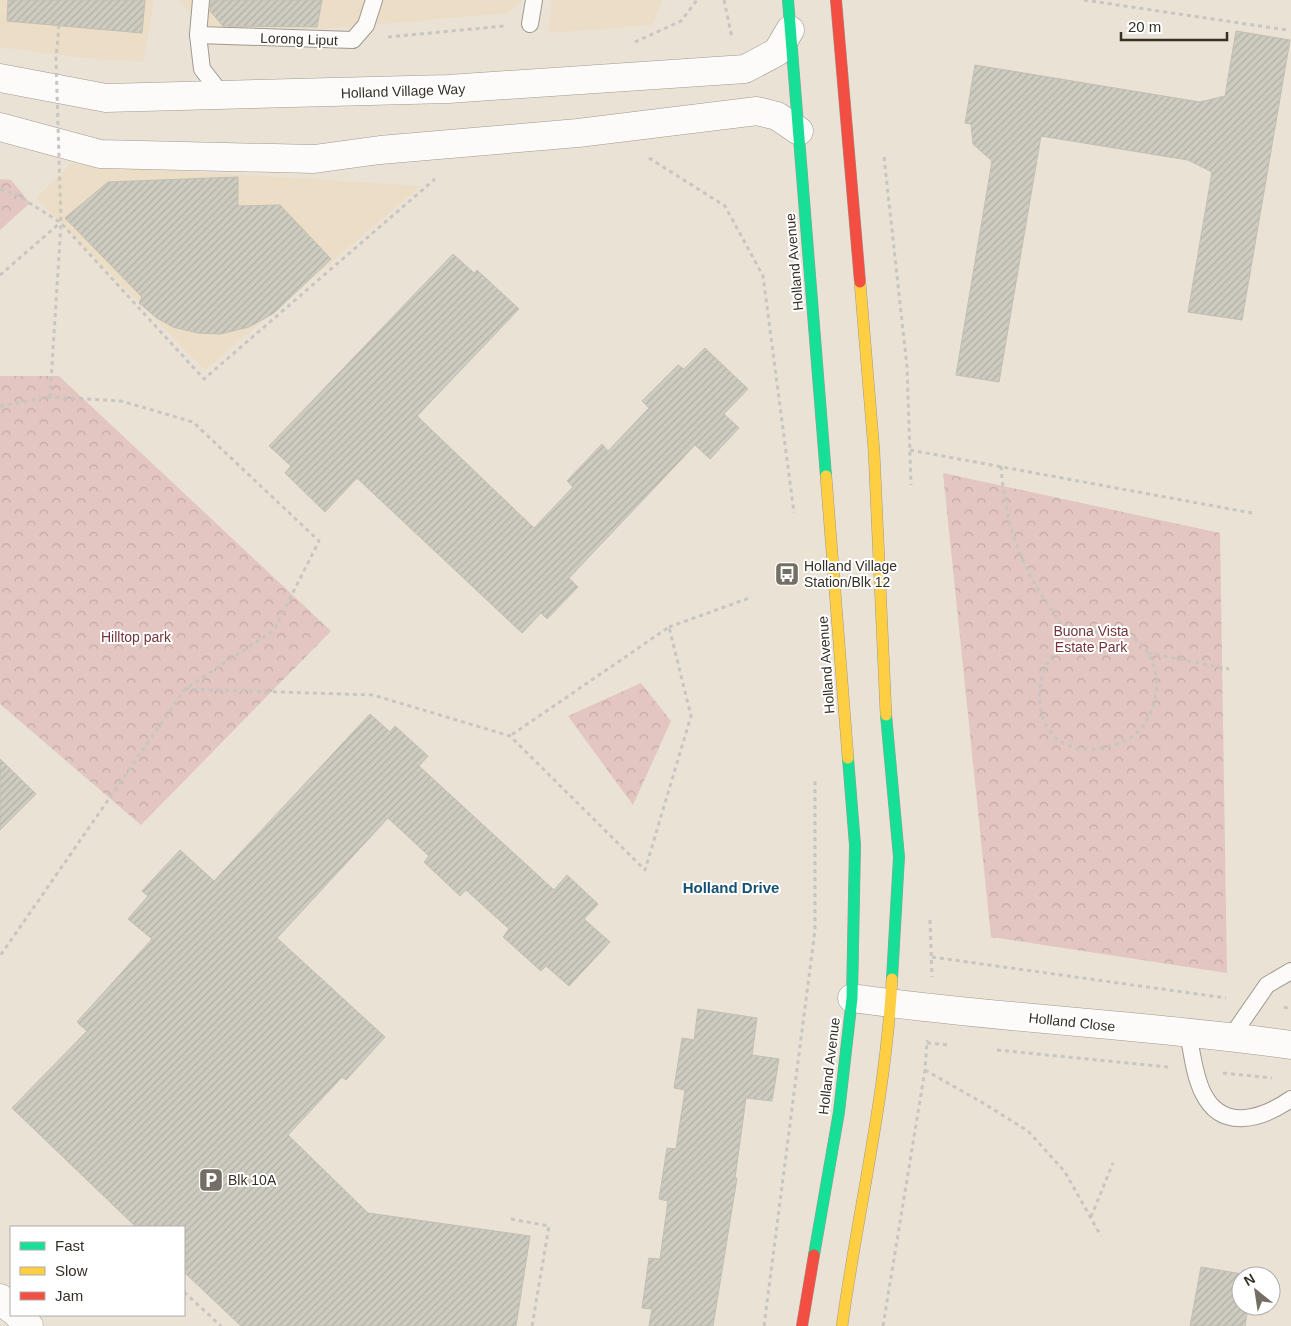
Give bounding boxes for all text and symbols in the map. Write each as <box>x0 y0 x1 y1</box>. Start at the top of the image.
scale bar <box>1121 10 1227 42</box>
text: 20 m <box>1128 18 1161 35</box>
street label: Lorong Liput <box>260 30 338 48</box>
street label: Holland Village Way <box>341 81 465 101</box>
street label: Holland Avenue <box>782 212 806 311</box>
place label: Holland Village Station/Blk 12 <box>804 558 897 590</box>
bus stop icon: Holland Village Station/Blk 12 <box>774 561 800 587</box>
street label: Holland Avenue <box>815 615 837 714</box>
park label: Buona Vista Estate Park <box>1053 623 1129 655</box>
park label: Hilltop park <box>101 629 172 645</box>
district label: Holland Drive <box>683 879 779 896</box>
street label: Holland Close <box>1028 1009 1116 1035</box>
street label: Holland Avenue <box>815 1016 843 1116</box>
parking icon: Blk 10A <box>198 1167 224 1193</box>
place label: Blk 10A <box>228 1172 277 1188</box>
legend <box>10 1226 185 1316</box>
text: Fast <box>55 1237 85 1254</box>
text: Slow <box>55 1262 88 1279</box>
north arrow <box>1231 1266 1281 1316</box>
text: N <box>1241 1270 1258 1289</box>
text: Jam <box>55 1287 83 1304</box>

